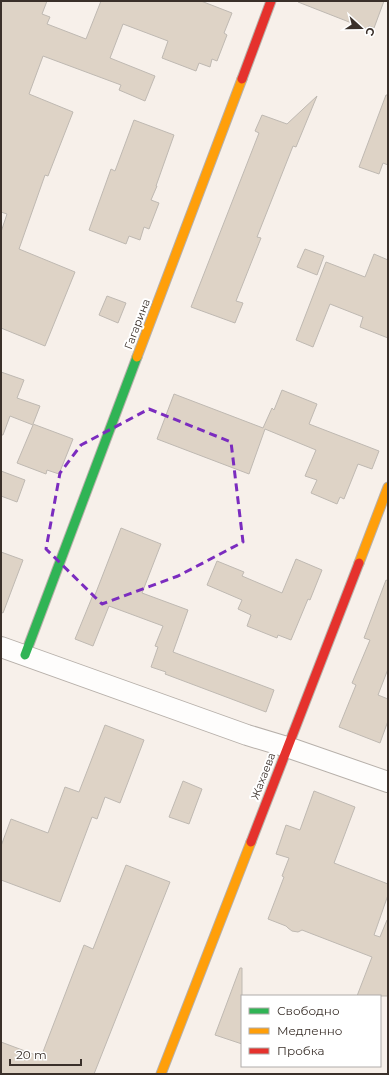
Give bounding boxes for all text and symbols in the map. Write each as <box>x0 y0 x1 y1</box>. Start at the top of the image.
north arrow <box>341 8 381 48</box>
text: С <box>362 25 378 38</box>
street label: Гагарина <box>121 297 153 351</box>
street label: Жахаева <box>248 750 278 802</box>
legend <box>241 995 381 1067</box>
text: Свободно <box>277 1003 340 1018</box>
text: Медленно <box>277 1023 343 1038</box>
scale bar <box>10 1041 81 1067</box>
text: Пробка <box>277 1043 325 1058</box>
text: 20 m <box>16 1047 47 1062</box>

